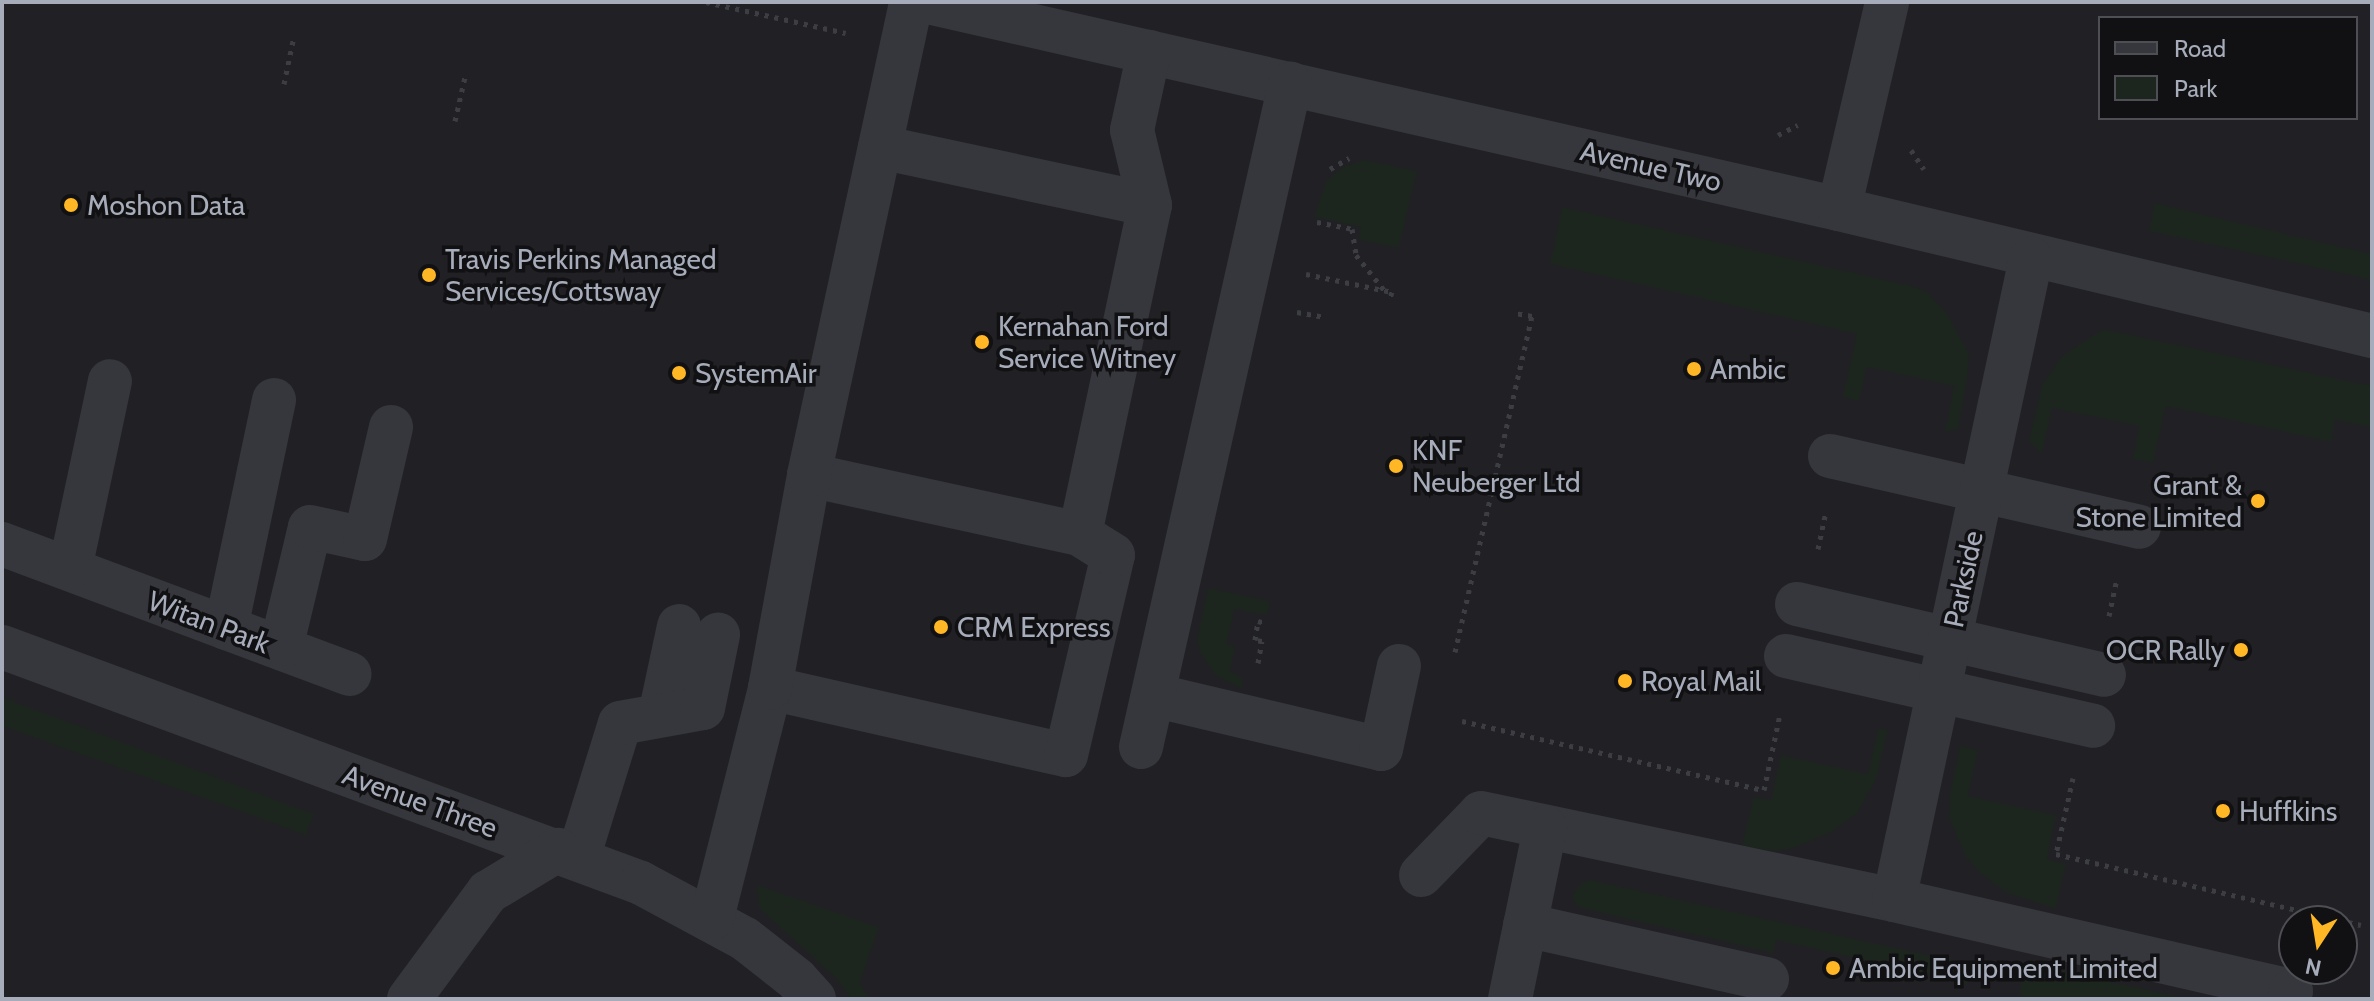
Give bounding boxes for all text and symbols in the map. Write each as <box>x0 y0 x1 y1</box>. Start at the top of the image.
legend <box>2098 16 2358 120</box>
text: Road <box>2174 34 2226 63</box>
text: Park <box>2174 74 2217 103</box>
street label: Avenue Two <box>1577 133 1725 199</box>
place label: Moshon Data <box>87 188 245 222</box>
marker: Moshon Data <box>62 196 80 214</box>
place label: Travis Perkins Managed Services/Cottsway <box>445 242 716 308</box>
marker: Travis Perkins Managed Services/Cottsway <box>420 266 438 284</box>
place label: Kernahan Ford Service Witney <box>998 309 1176 375</box>
marker: Kernahan Ford Service Witney <box>973 333 991 351</box>
place label: Ambic <box>1710 352 1786 386</box>
place label: SystemAir <box>695 356 817 390</box>
marker: Ambic <box>1685 360 1703 378</box>
marker: SystemAir <box>670 364 688 382</box>
place label: KNF Neuberger Ltd <box>1412 433 1581 499</box>
marker: KNF Neuberger Ltd <box>1387 457 1405 475</box>
place label: Grant & Stone Limited <box>2075 468 2242 534</box>
marker: Grant & Stone Limited <box>2249 492 2267 510</box>
street label: Parkside <box>1936 528 1990 630</box>
street label: Witan Park <box>143 583 275 661</box>
place label: CRM Express <box>957 610 1111 644</box>
marker: CRM Express <box>932 618 950 636</box>
place label: OCR Rally <box>2106 633 2225 667</box>
marker: OCR Rally <box>2232 641 2250 659</box>
place label: Royal Mail <box>1641 664 1761 698</box>
marker: Royal Mail <box>1616 672 1634 690</box>
street label: Avenue Three <box>338 757 502 845</box>
place label: Huffkins <box>2239 794 2337 828</box>
marker: Huffkins <box>2214 802 2232 820</box>
north arrow <box>2278 905 2358 985</box>
place label: Ambic Equipment Limited <box>1849 951 2158 985</box>
text: N <box>2303 952 2324 982</box>
marker: Ambic Equipment Limited <box>1824 959 1842 977</box>

